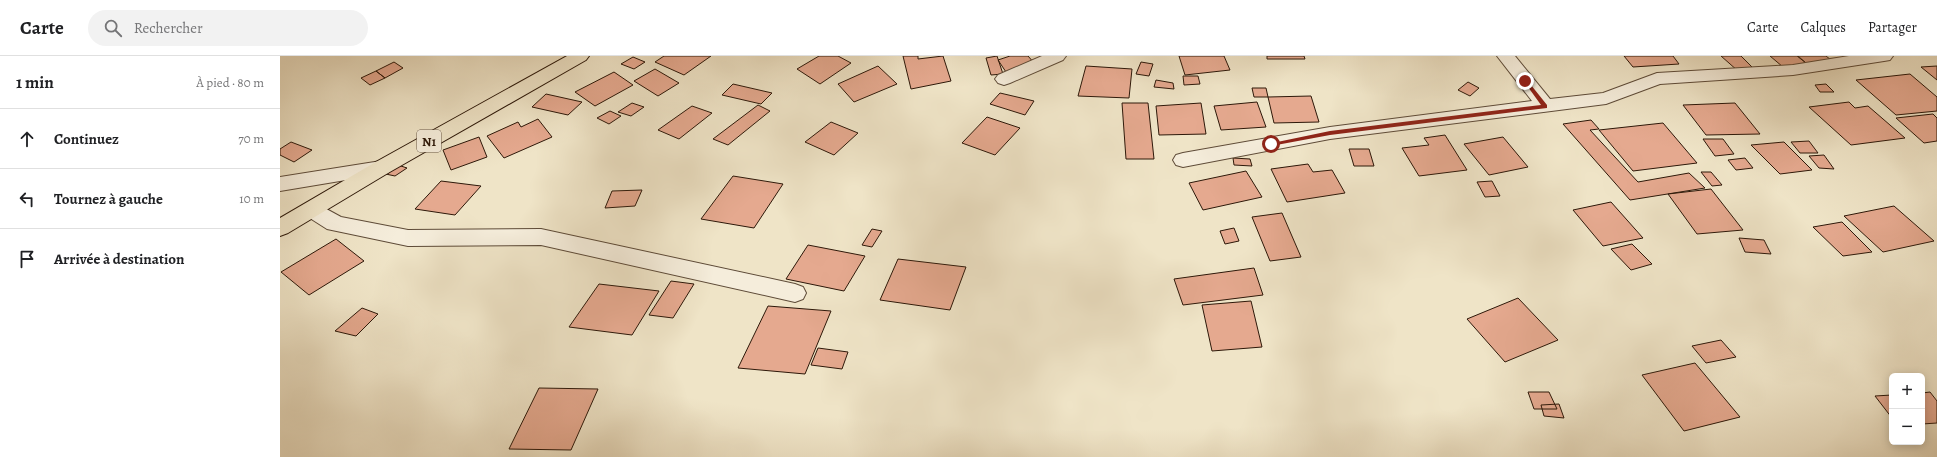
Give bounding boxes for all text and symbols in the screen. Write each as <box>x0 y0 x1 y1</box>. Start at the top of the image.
search box <box>88 10 368 46</box>
text: Carte <box>20 15 64 41</box>
icon: search <box>102 17 124 39</box>
text: Rechercher <box>134 18 203 38</box>
text: Carte <box>1747 18 1778 37</box>
text: Calques <box>1800 18 1846 37</box>
text: Partager <box>1868 18 1917 37</box>
text: 1 min <box>16 71 54 94</box>
route end <box>1516 72 1534 90</box>
text: À pied · 80 m <box>196 74 264 91</box>
icon: ahead <box>16 128 38 150</box>
text: Continuez <box>54 129 119 149</box>
text: 70 m <box>238 130 264 147</box>
road number: N1 <box>417 130 441 152</box>
route start <box>1262 135 1280 153</box>
icon: left <box>16 188 38 210</box>
text: Tournez à gauche <box>54 189 163 209</box>
text: 10 m <box>239 190 264 207</box>
icon: arrive <box>16 248 38 270</box>
text: Arrivée à destination <box>54 249 185 269</box>
map controls <box>1889 373 1925 445</box>
button: + <box>1889 373 1925 409</box>
button: − <box>1889 409 1925 445</box>

